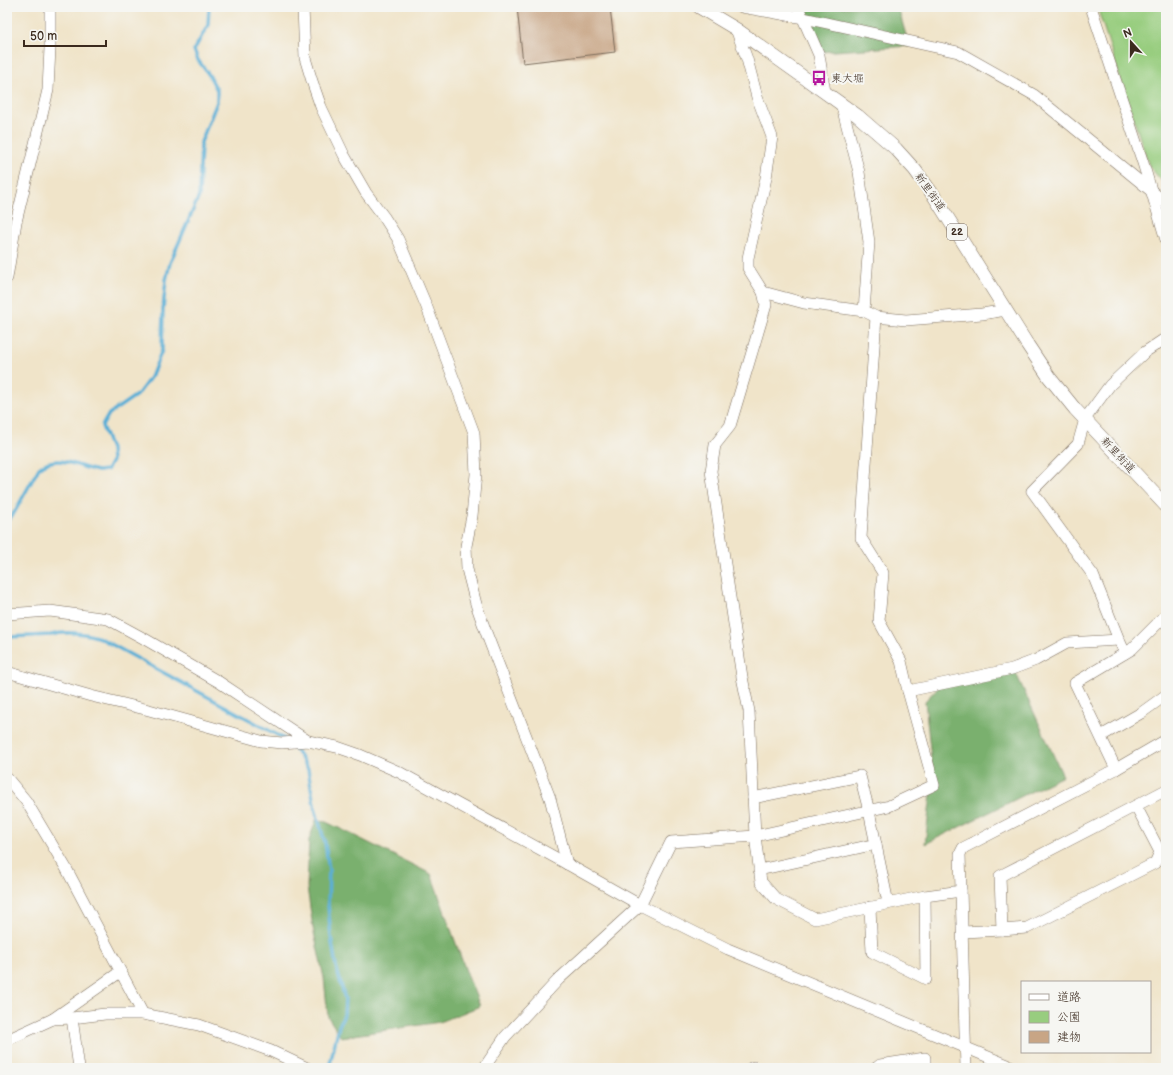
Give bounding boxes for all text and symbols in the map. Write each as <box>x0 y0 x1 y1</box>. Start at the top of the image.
scale bar <box>24 22 106 48</box>
north arrow <box>1111 22 1151 62</box>
text: N <box>1121 26 1134 41</box>
text: 50 m <box>30 29 57 44</box>
bus stop icon: 東大堀 <box>810 69 828 87</box>
place label: 東大堀 <box>831 72 864 85</box>
street label: 新里街道 <box>912 170 948 214</box>
road number: 22 <box>947 224 967 240</box>
street label: 新里街道 <box>1098 434 1138 476</box>
legend <box>1021 981 1151 1053</box>
text: 道路 <box>1057 990 1081 1005</box>
text: 公園 <box>1057 1010 1081 1025</box>
text: 建物 <box>1057 1030 1081 1045</box>

